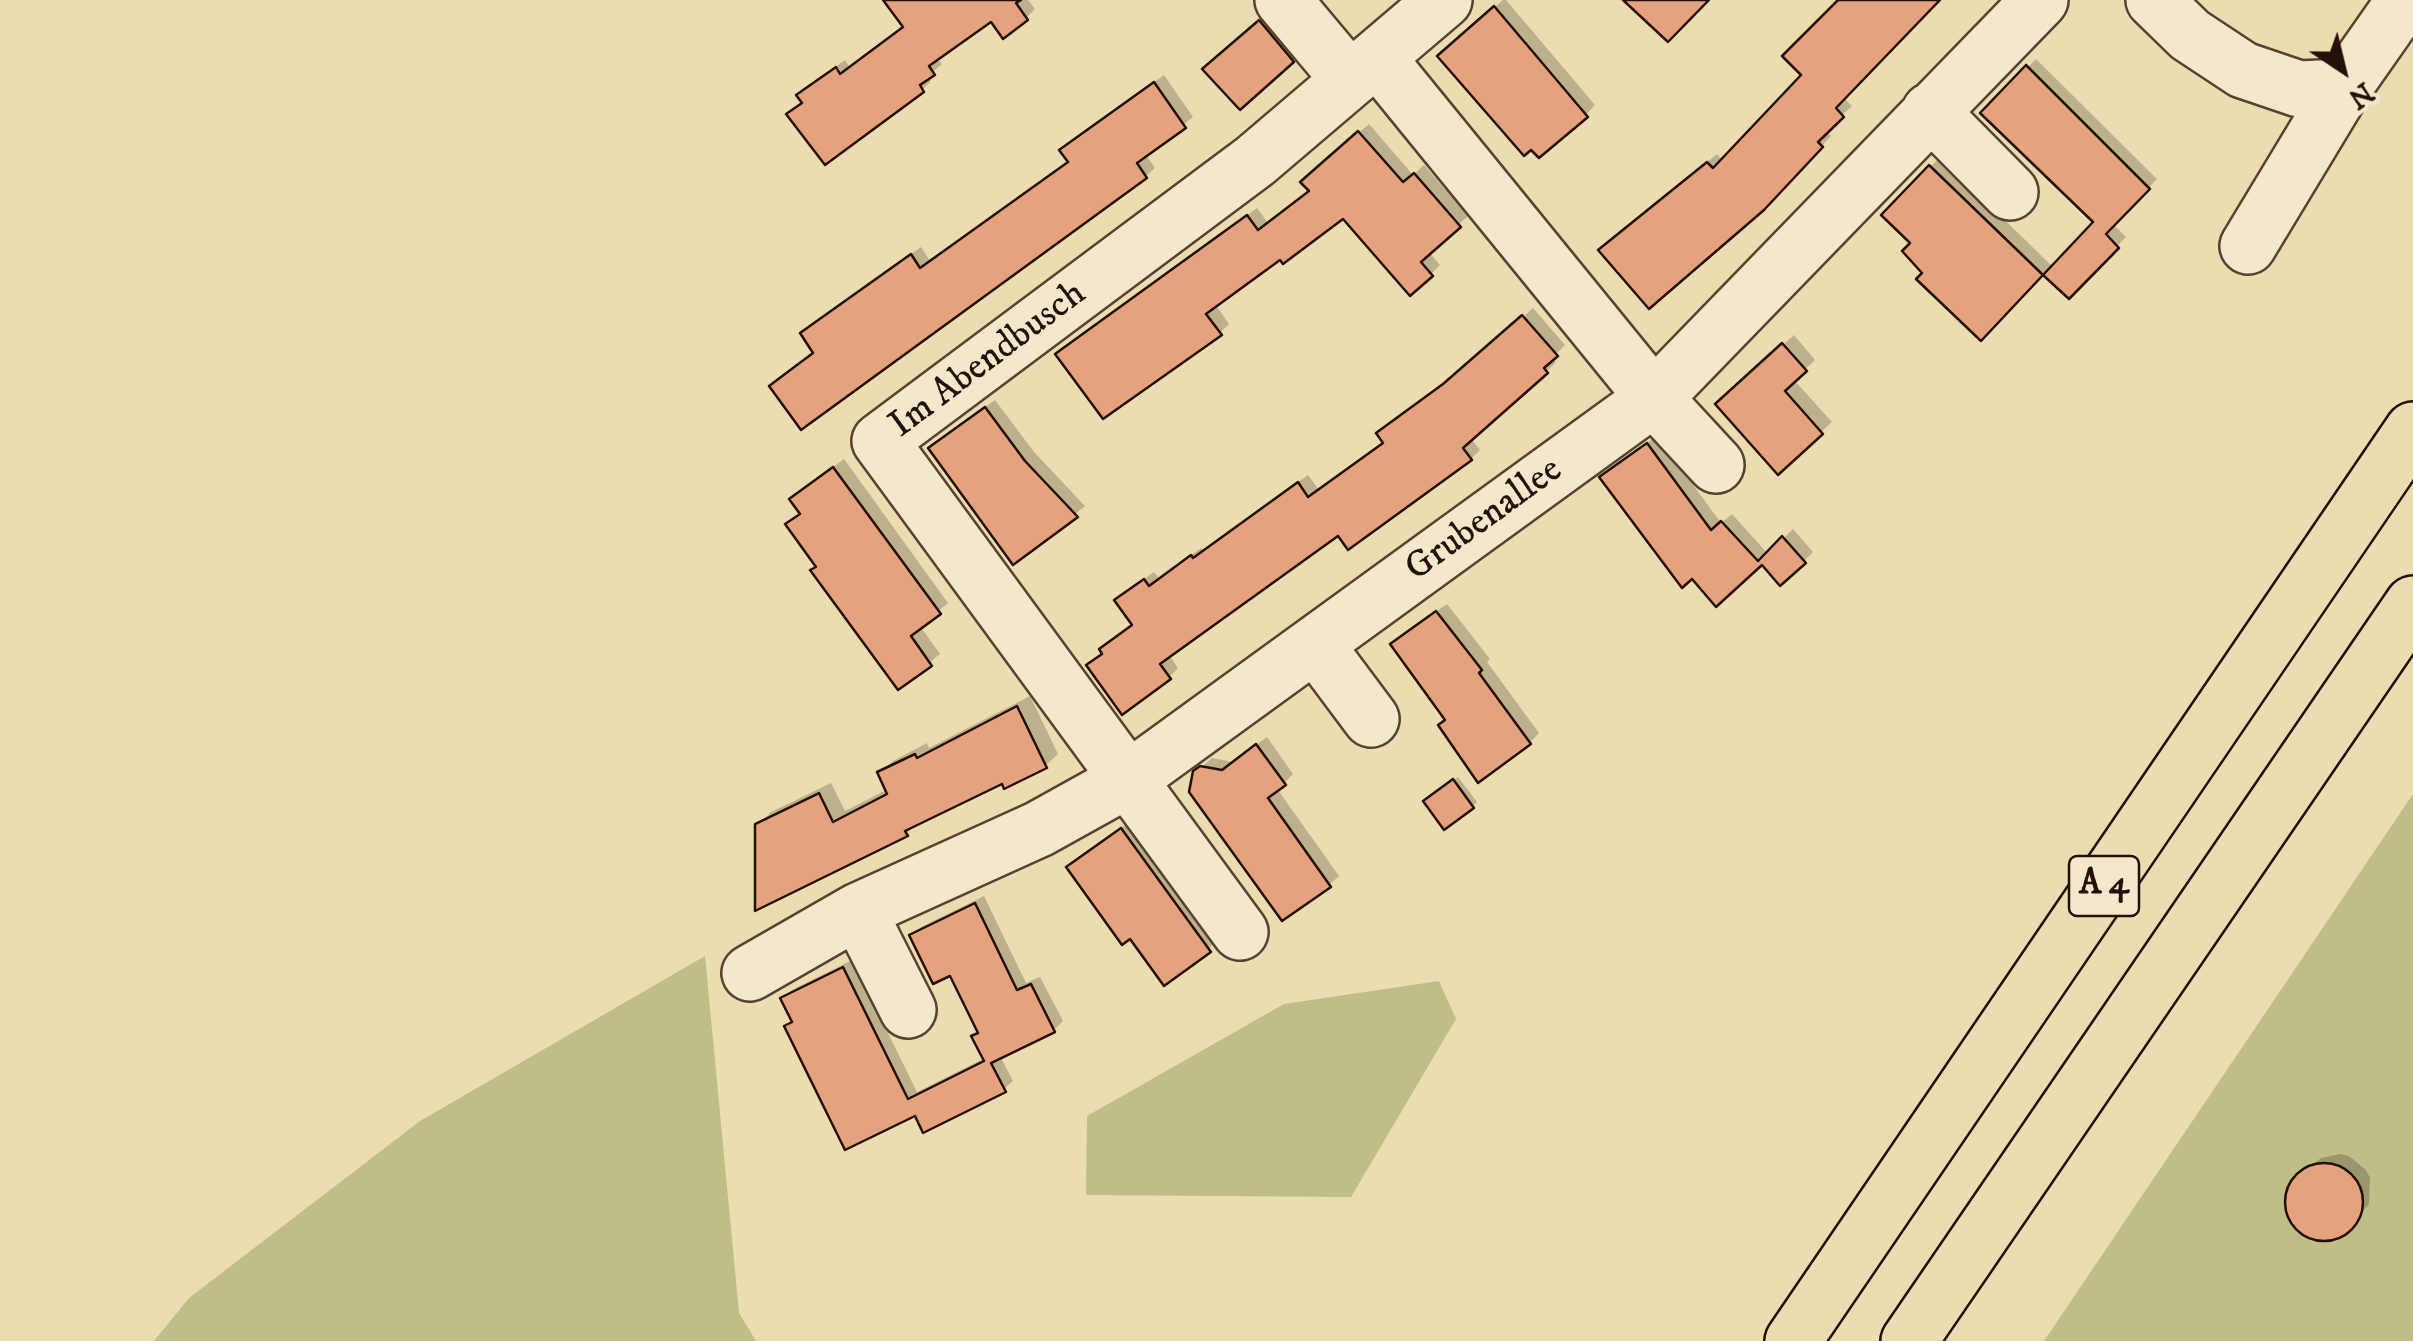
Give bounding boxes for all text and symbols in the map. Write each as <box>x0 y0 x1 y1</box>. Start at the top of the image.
north arrow <box>2293 20 2393 120</box>
text: N <box>2341 74 2380 116</box>
street label: Im Abendbusch <box>882 272 1096 450</box>
street label: Grubenallee <box>1398 449 1572 593</box>
road number: A 4 <box>2069 856 2139 916</box>

